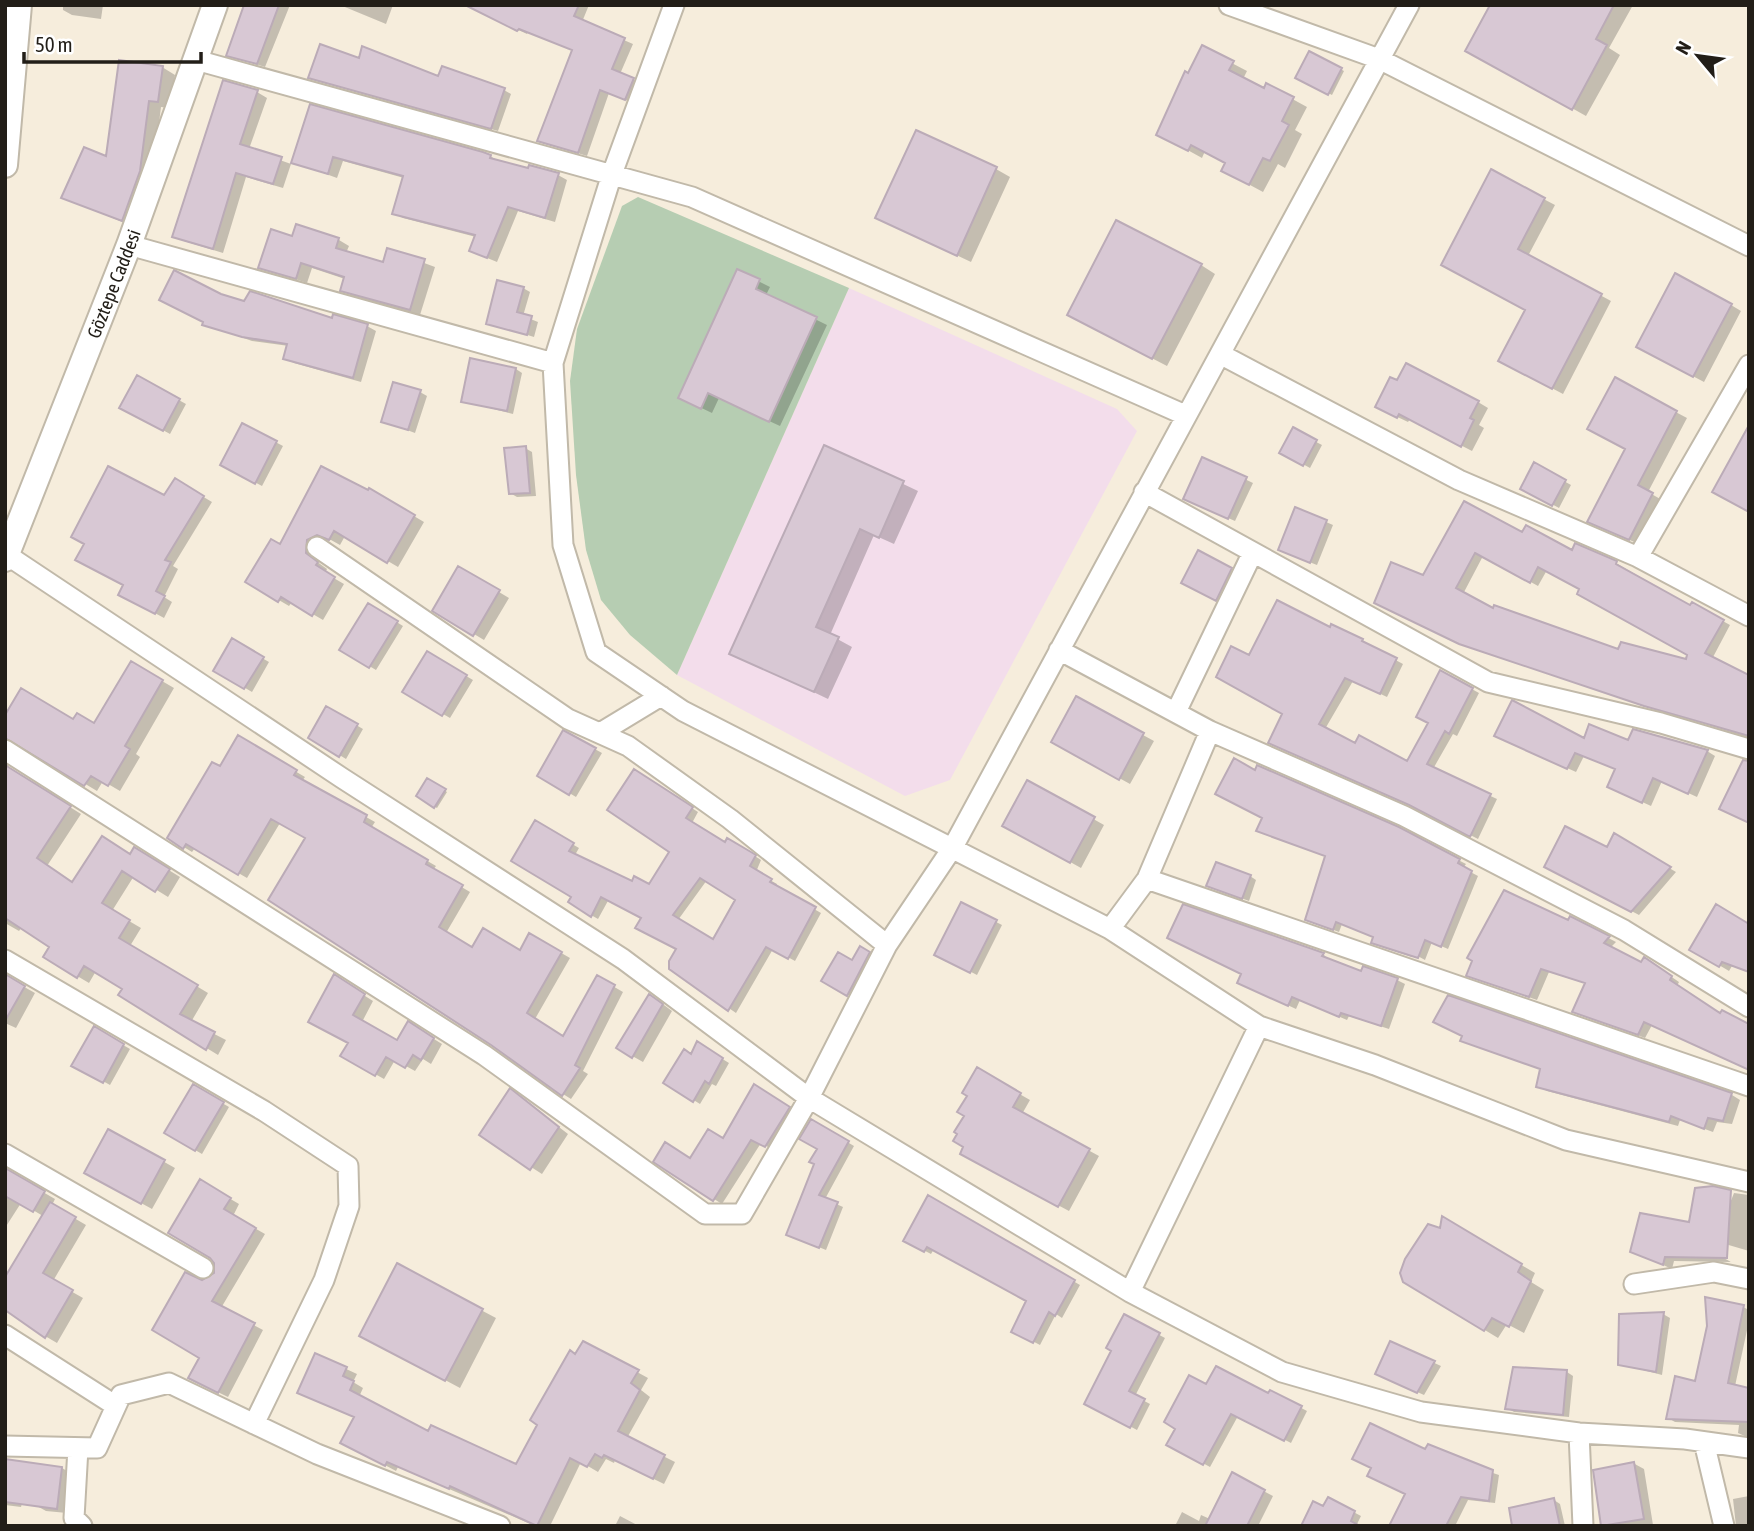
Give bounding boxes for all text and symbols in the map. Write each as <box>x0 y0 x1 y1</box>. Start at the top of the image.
scale bar <box>24 21 201 65</box>
north arrow <box>1663 21 1733 91</box>
text: 50 m <box>35 32 73 56</box>
text: N <box>1671 38 1695 58</box>
street label: Göztepe Caddesi <box>82 226 145 341</box>

